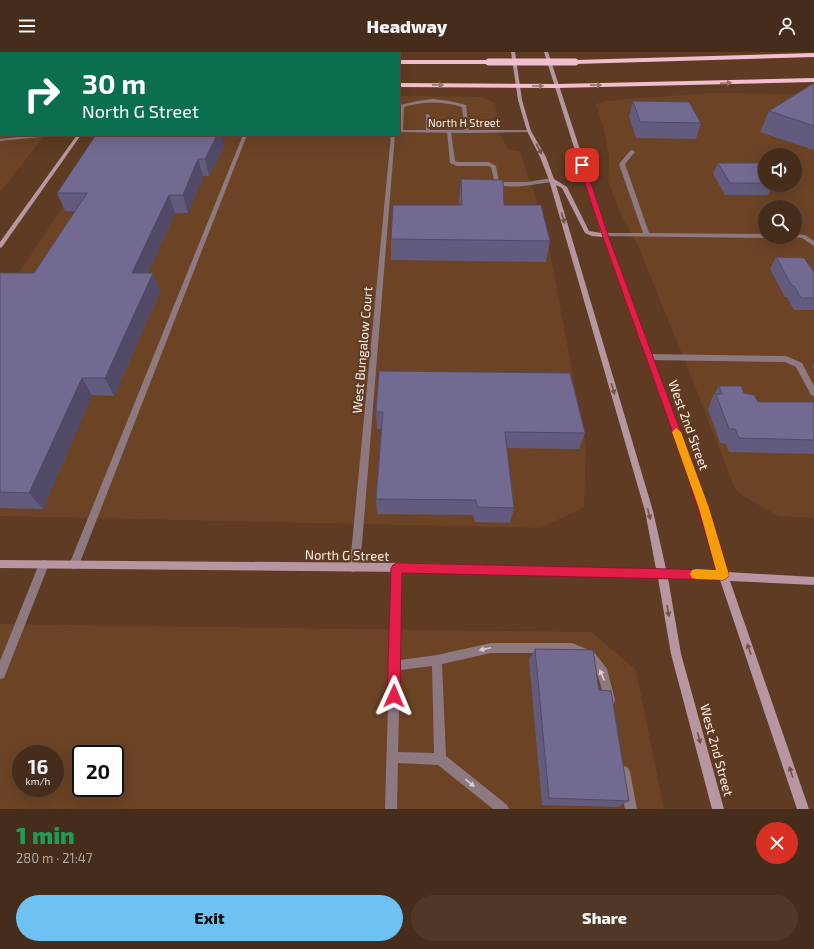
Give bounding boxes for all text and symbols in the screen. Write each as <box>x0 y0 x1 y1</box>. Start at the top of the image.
icon: menu <box>16 15 38 37</box>
text: Headway <box>367 15 447 37</box>
icon: person <box>776 15 798 37</box>
text: 30 m <box>82 66 146 100</box>
icon: right <box>16 68 68 120</box>
one-way arrow <box>720 80 733 86</box>
one-way arrow <box>432 82 444 89</box>
one-way arrow <box>590 82 602 89</box>
one-way arrow <box>532 83 545 89</box>
text: North G Street <box>82 100 199 122</box>
street label: North H Street <box>428 116 500 129</box>
one-way arrow <box>536 144 542 155</box>
pin <box>565 148 599 182</box>
map controls <box>758 148 802 244</box>
button: sound <box>758 148 802 192</box>
icon: arrive <box>571 154 593 176</box>
button: search <box>758 200 802 244</box>
one-way arrow <box>560 212 566 224</box>
street label: West Bungalow Court <box>348 286 376 414</box>
street label: West 2nd Street <box>665 378 713 472</box>
one-way arrow <box>610 383 616 395</box>
one-way arrow <box>647 507 653 520</box>
street label: North G Street <box>305 546 389 564</box>
one-way arrow <box>666 605 672 618</box>
one-way arrow <box>746 642 752 654</box>
one-way arrow <box>479 647 491 653</box>
one-way arrow <box>599 669 605 681</box>
position arrow <box>373 675 415 717</box>
street label: West 2nd Street <box>697 702 737 798</box>
one-way arrow <box>696 732 702 744</box>
speed limit sign: 20 <box>72 745 124 797</box>
text: 16 <box>28 754 48 778</box>
one-way arrow <box>788 766 794 778</box>
text: km/h <box>26 775 50 787</box>
one-way arrow <box>465 779 476 788</box>
text: 1 min <box>16 820 75 849</box>
button: close <box>756 822 798 864</box>
text: 280 m · 21:47 <box>16 850 92 866</box>
button: Exit <box>16 895 403 941</box>
button: Share <box>411 895 798 941</box>

